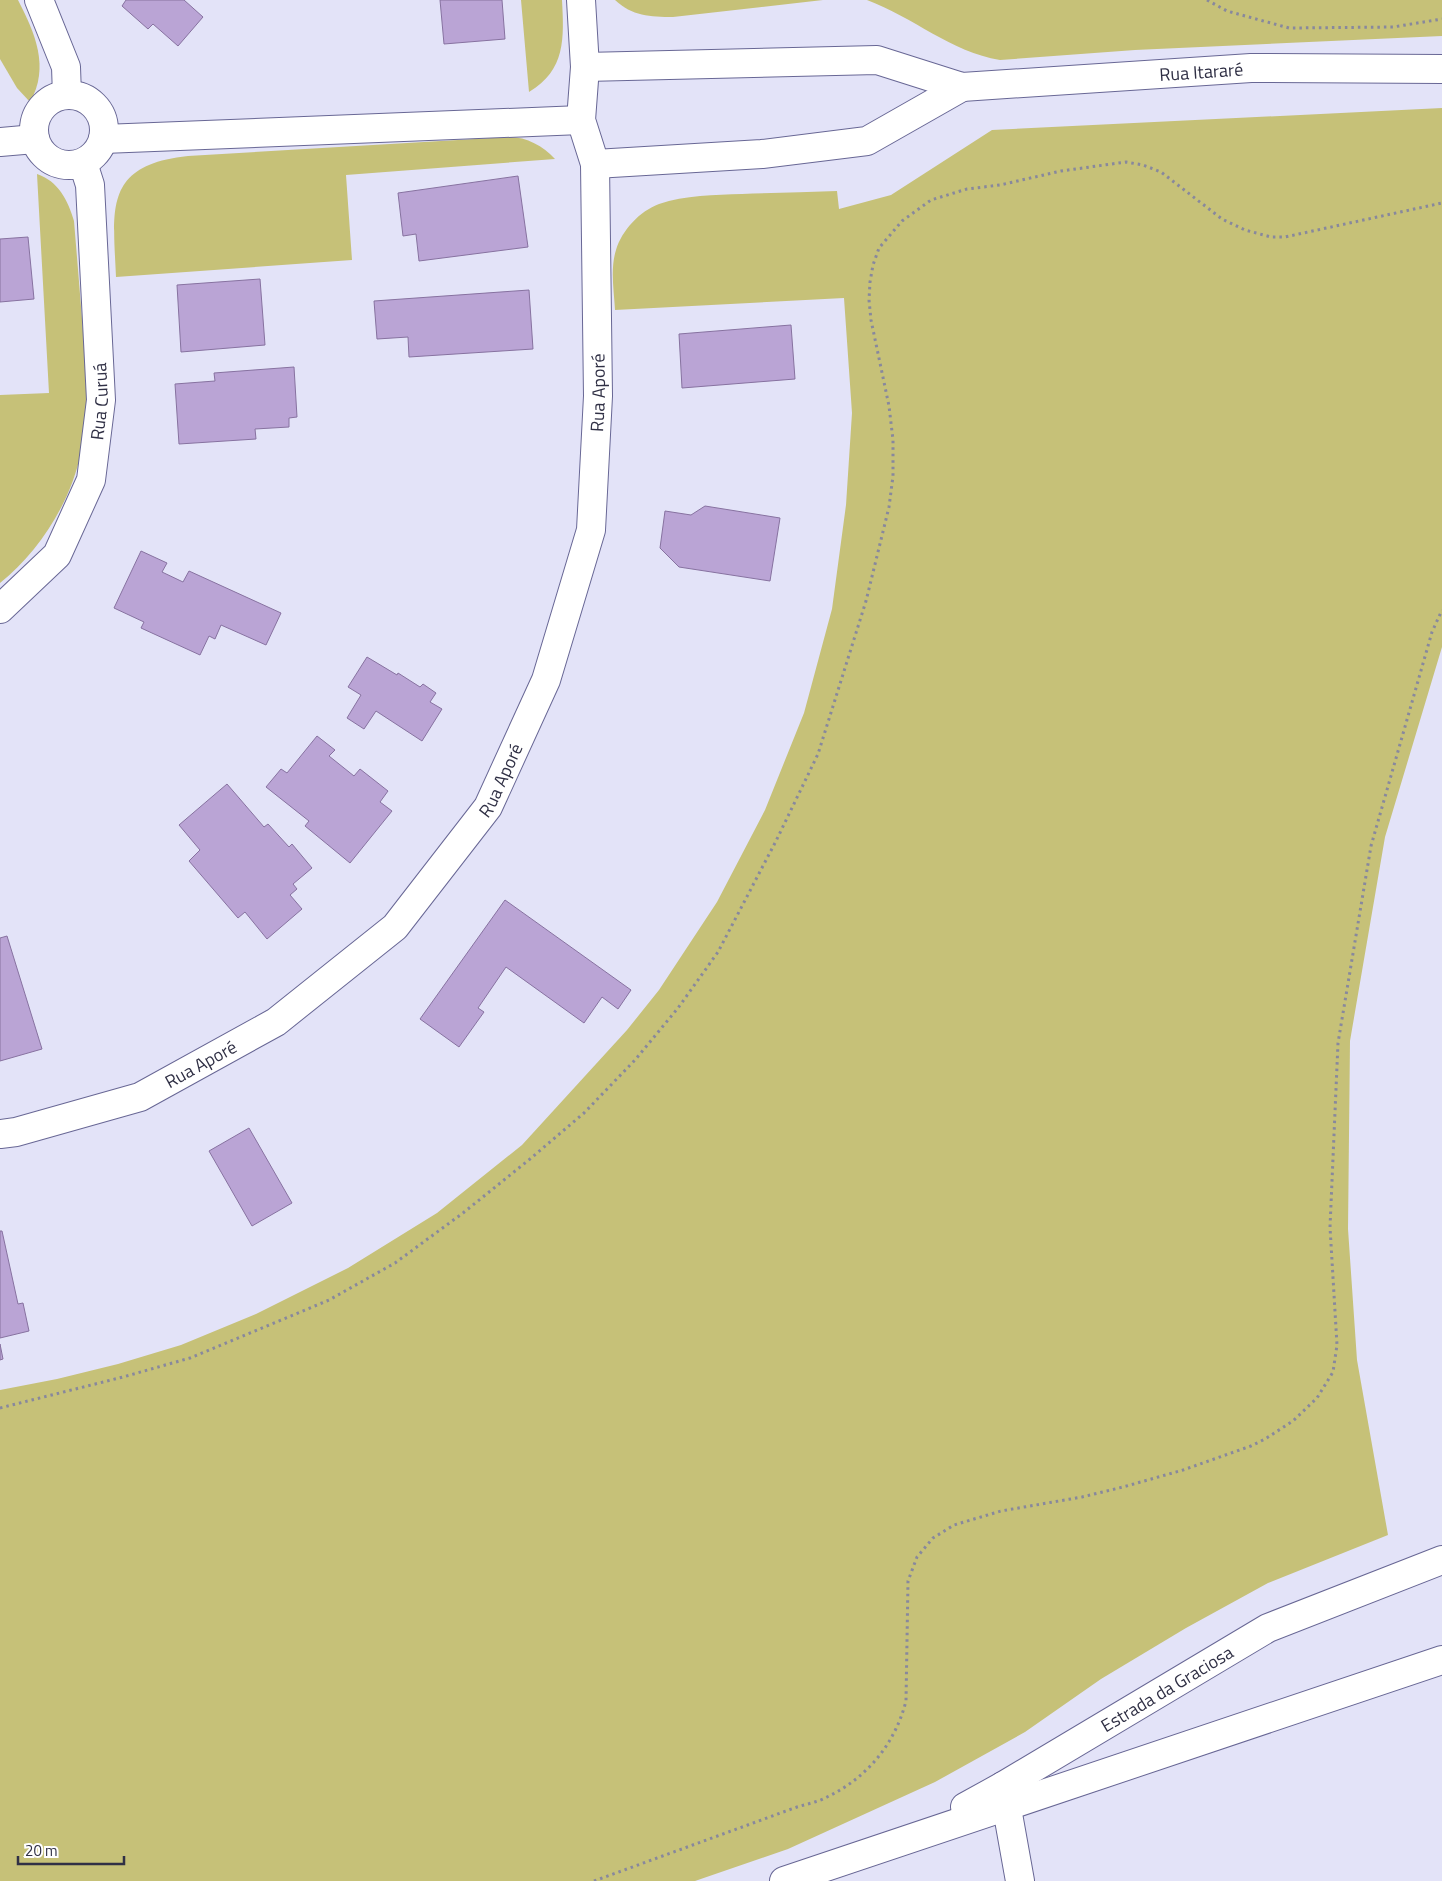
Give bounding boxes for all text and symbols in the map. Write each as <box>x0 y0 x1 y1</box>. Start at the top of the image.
street label: Rua Itararé <box>1159 55 1244 87</box>
street label: Rua Aporé <box>583 353 612 433</box>
street label: Rua Curuá <box>83 362 115 442</box>
street label: Rua Aporé <box>471 739 529 823</box>
street label: Rua Aporé <box>160 1033 241 1094</box>
street label: Estrada da Graciosa <box>1095 1638 1238 1738</box>
scale bar <box>18 1834 124 1866</box>
text: 20 m <box>25 1839 58 1862</box>

